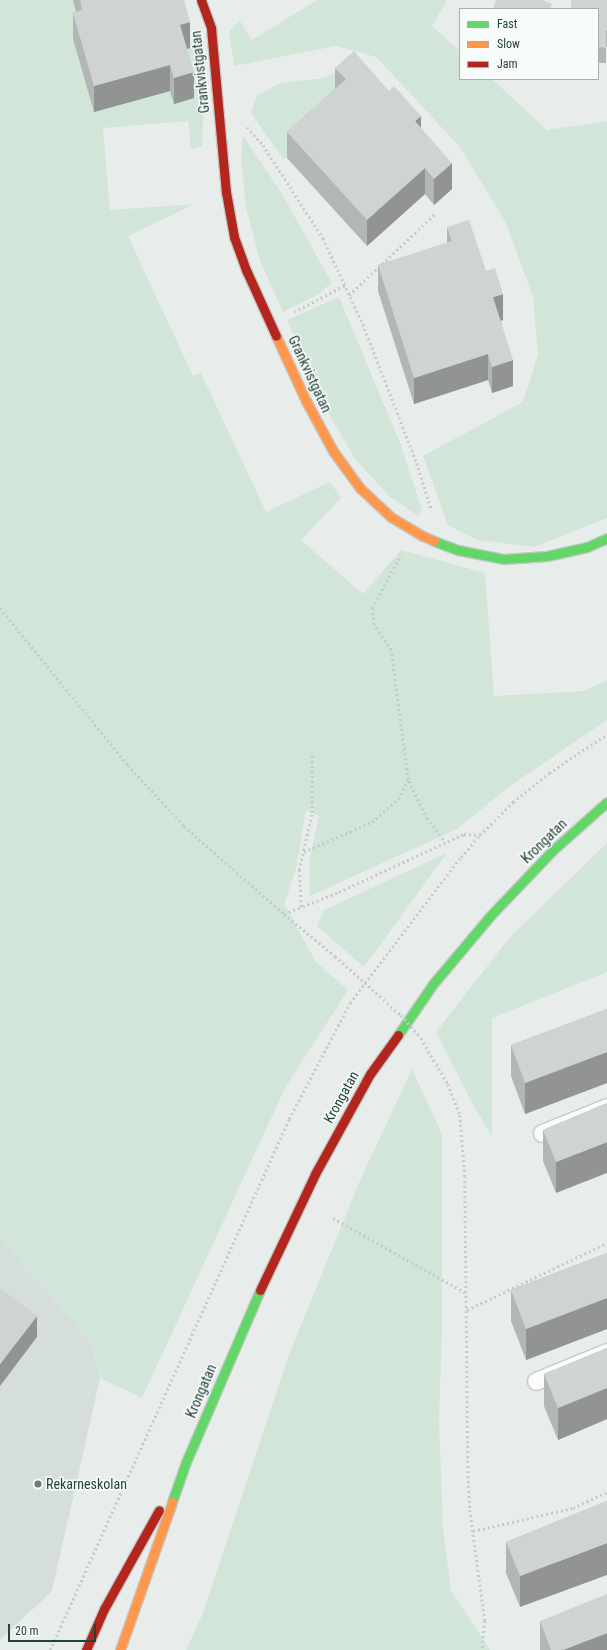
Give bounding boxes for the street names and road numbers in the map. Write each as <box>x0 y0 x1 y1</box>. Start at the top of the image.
street label: Grankvistgatan <box>187 30 213 114</box>
street label: Grankvistgatan <box>285 333 335 415</box>
street label: Krongatan <box>518 815 570 867</box>
street label: Krongatan <box>320 1068 362 1126</box>
street label: Krongatan <box>182 1362 220 1420</box>

